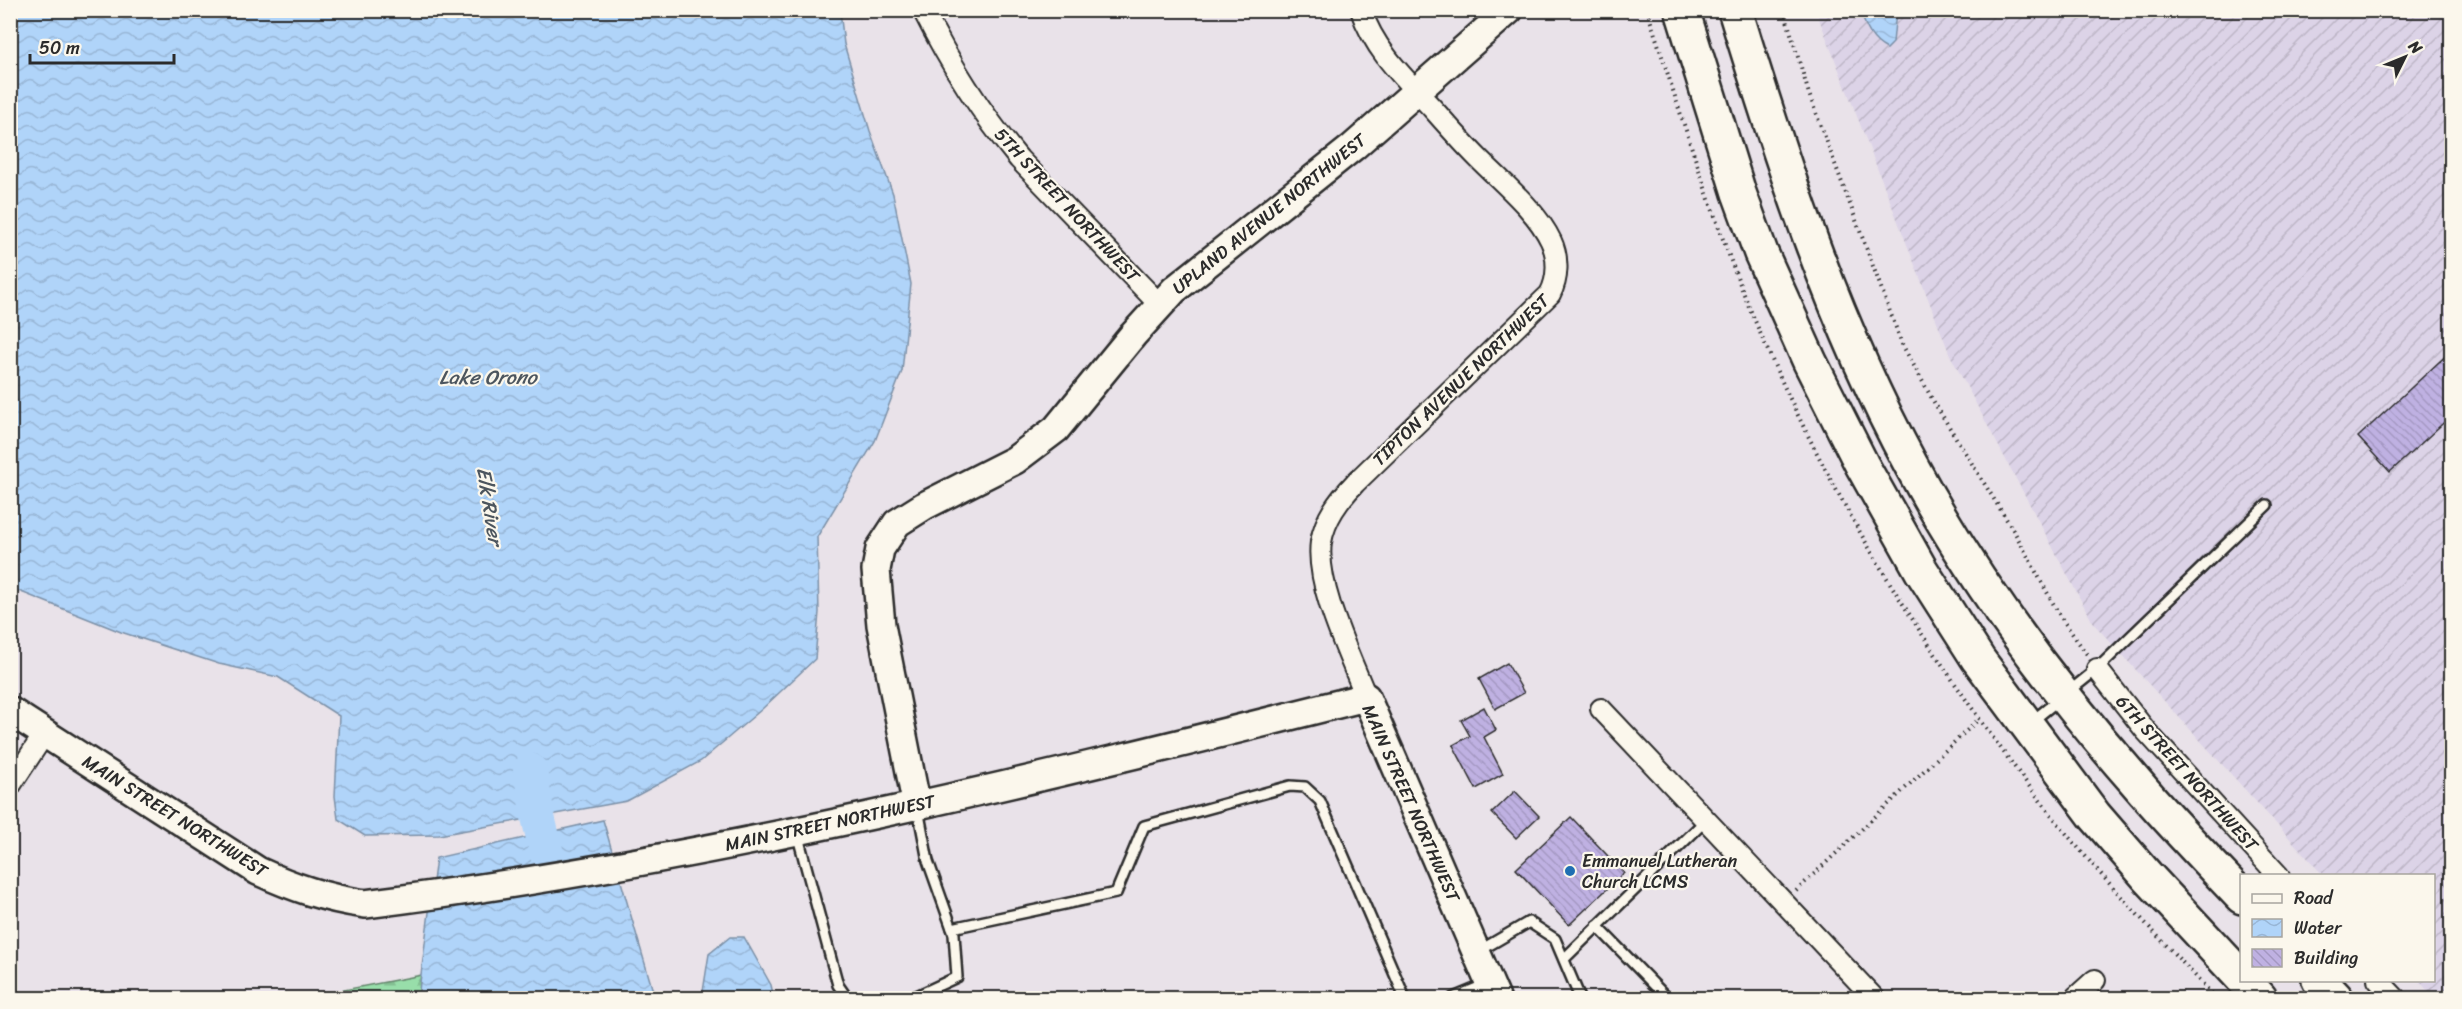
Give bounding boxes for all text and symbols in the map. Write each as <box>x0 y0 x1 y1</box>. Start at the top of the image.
scale bar <box>30 27 174 65</box>
north arrow <box>2375 27 2435 87</box>
text: 50 m <box>39 32 80 64</box>
text: N <box>2401 32 2431 62</box>
street label: 5TH STREET NORTHWEST <box>986 120 1149 291</box>
street label: UPLAND AVENUE NORTHWEST <box>1165 125 1374 303</box>
street label: TIPTON AVENUE NORTHWEST <box>1365 285 1558 474</box>
water label: Lake Orono <box>439 360 539 395</box>
water label: Elk River <box>466 465 513 551</box>
street label: 6TH STREET NORTHWEST <box>2107 687 2267 860</box>
street label: MAIN STREET NORTHWEST <box>1353 699 1470 908</box>
street label: MAIN STREET NORTHWEST <box>76 746 275 887</box>
street label: MAIN STREET NORTHWEST <box>722 785 939 861</box>
place label: Emmanuel Lutheran Church LCMS <box>1582 845 1738 898</box>
marker: Emmanuel Lutheran Church LCMS <box>1563 864 1577 878</box>
legend <box>2240 874 2435 982</box>
text: Road <box>2294 882 2334 914</box>
text: Water <box>2294 912 2343 944</box>
text: Building <box>2294 942 2358 974</box>

